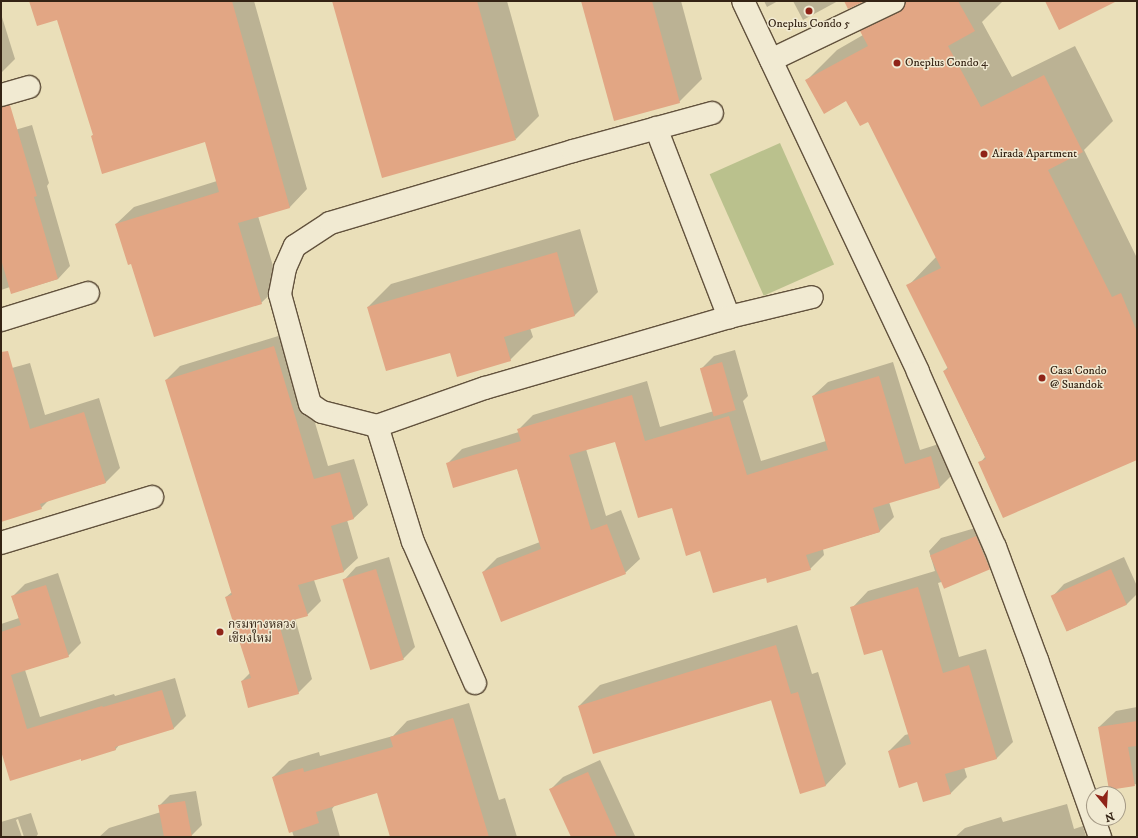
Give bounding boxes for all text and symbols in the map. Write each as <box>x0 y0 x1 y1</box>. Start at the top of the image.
marker: Oneplus Condo 5 <box>804 6 814 16</box>
place label: Oneplus Condo 5 <box>768 17 850 31</box>
place label: Oneplus Condo 4 <box>905 56 988 70</box>
marker: Oneplus Condo 4 <box>892 58 902 68</box>
place label: Airada Apartment <box>992 147 1077 161</box>
marker: Airada Apartment <box>979 149 989 159</box>
place label: Casa Condo @ Suandok <box>1050 364 1107 392</box>
marker: Casa Condo @ Suandok <box>1037 373 1047 383</box>
place label: กรมทางหลวง เชียงใหม่ <box>228 618 296 646</box>
marker: กรมทางหลวง เชียงใหม่ <box>215 627 225 637</box>
north arrow <box>1086 786 1126 826</box>
text: N <box>1103 808 1116 825</box>

